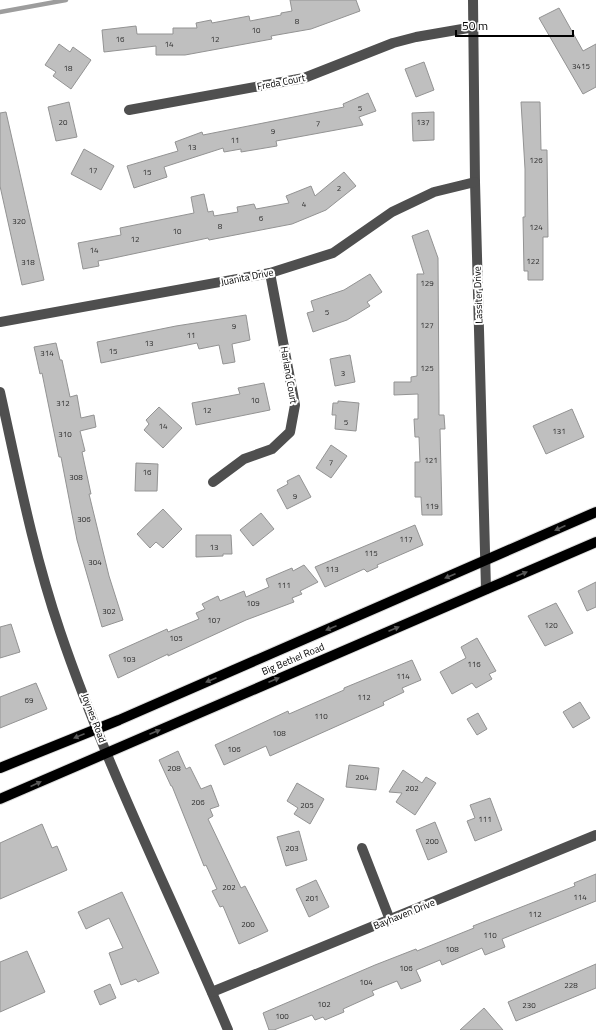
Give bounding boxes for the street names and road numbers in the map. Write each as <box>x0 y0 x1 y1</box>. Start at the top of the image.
street label: Freda Court <box>256 70 307 94</box>
street label: Juanita Drive <box>219 265 275 289</box>
street label: Lassiter Drive <box>470 266 486 324</box>
street label: Harland Court <box>277 345 302 405</box>
street label: Big Bethel Road <box>259 639 327 679</box>
street label: Joynes Road <box>78 691 110 745</box>
street label: Bayhaven Drive <box>371 895 437 933</box>

